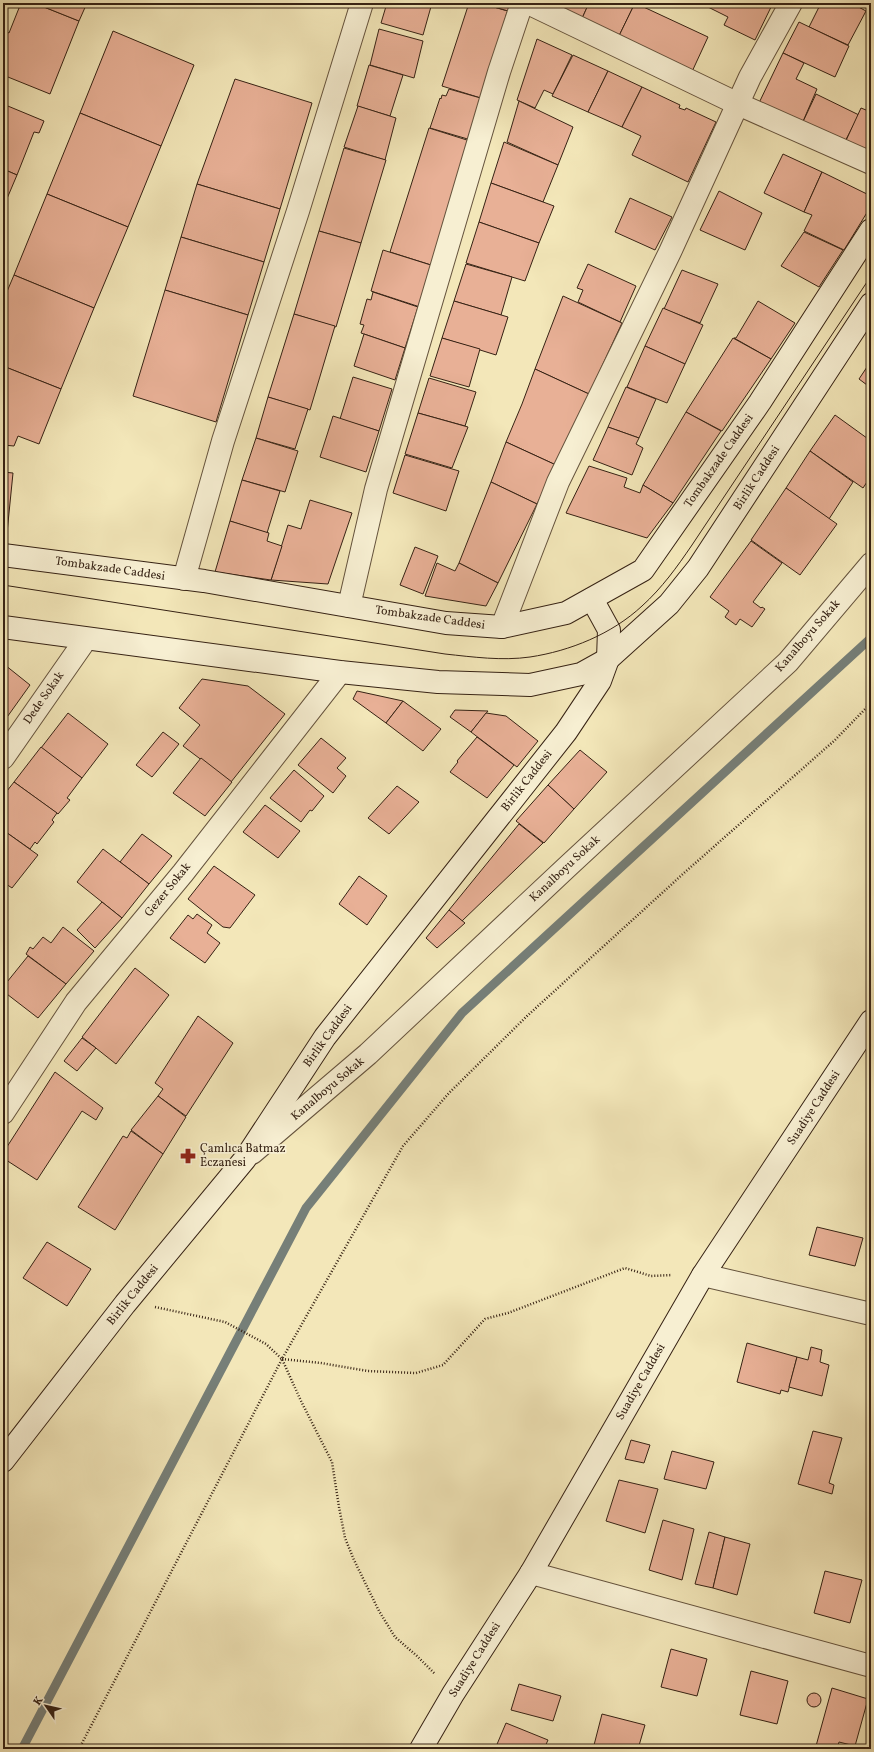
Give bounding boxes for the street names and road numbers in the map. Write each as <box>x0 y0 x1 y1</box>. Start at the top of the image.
street label: Tombakzade Caddesi <box>681 411 758 511</box>
street label: Birlik Caddesi <box>730 442 784 513</box>
street label: Tombakzade Caddesi <box>54 553 166 585</box>
street label: Kanalboyu Sokak <box>772 596 844 676</box>
street label: Tombakzade Caddesi <box>374 602 486 634</box>
street label: Dede Sokak <box>20 668 68 728</box>
street label: Birlik Caddesi <box>498 747 556 815</box>
street label: Kanalboyu Sokak <box>526 832 604 906</box>
street label: Gezer Sokak <box>141 859 195 921</box>
street label: Birlik Caddesi <box>300 1001 356 1071</box>
street label: Kanalboyu Sokak <box>288 1053 368 1124</box>
street label: Suadiye Caddesi <box>784 1067 844 1148</box>
street label: Birlik Caddesi <box>103 1261 163 1329</box>
street label: Suadiye Caddesi <box>613 1340 670 1423</box>
street label: Suadiye Caddesi <box>445 1619 505 1701</box>

